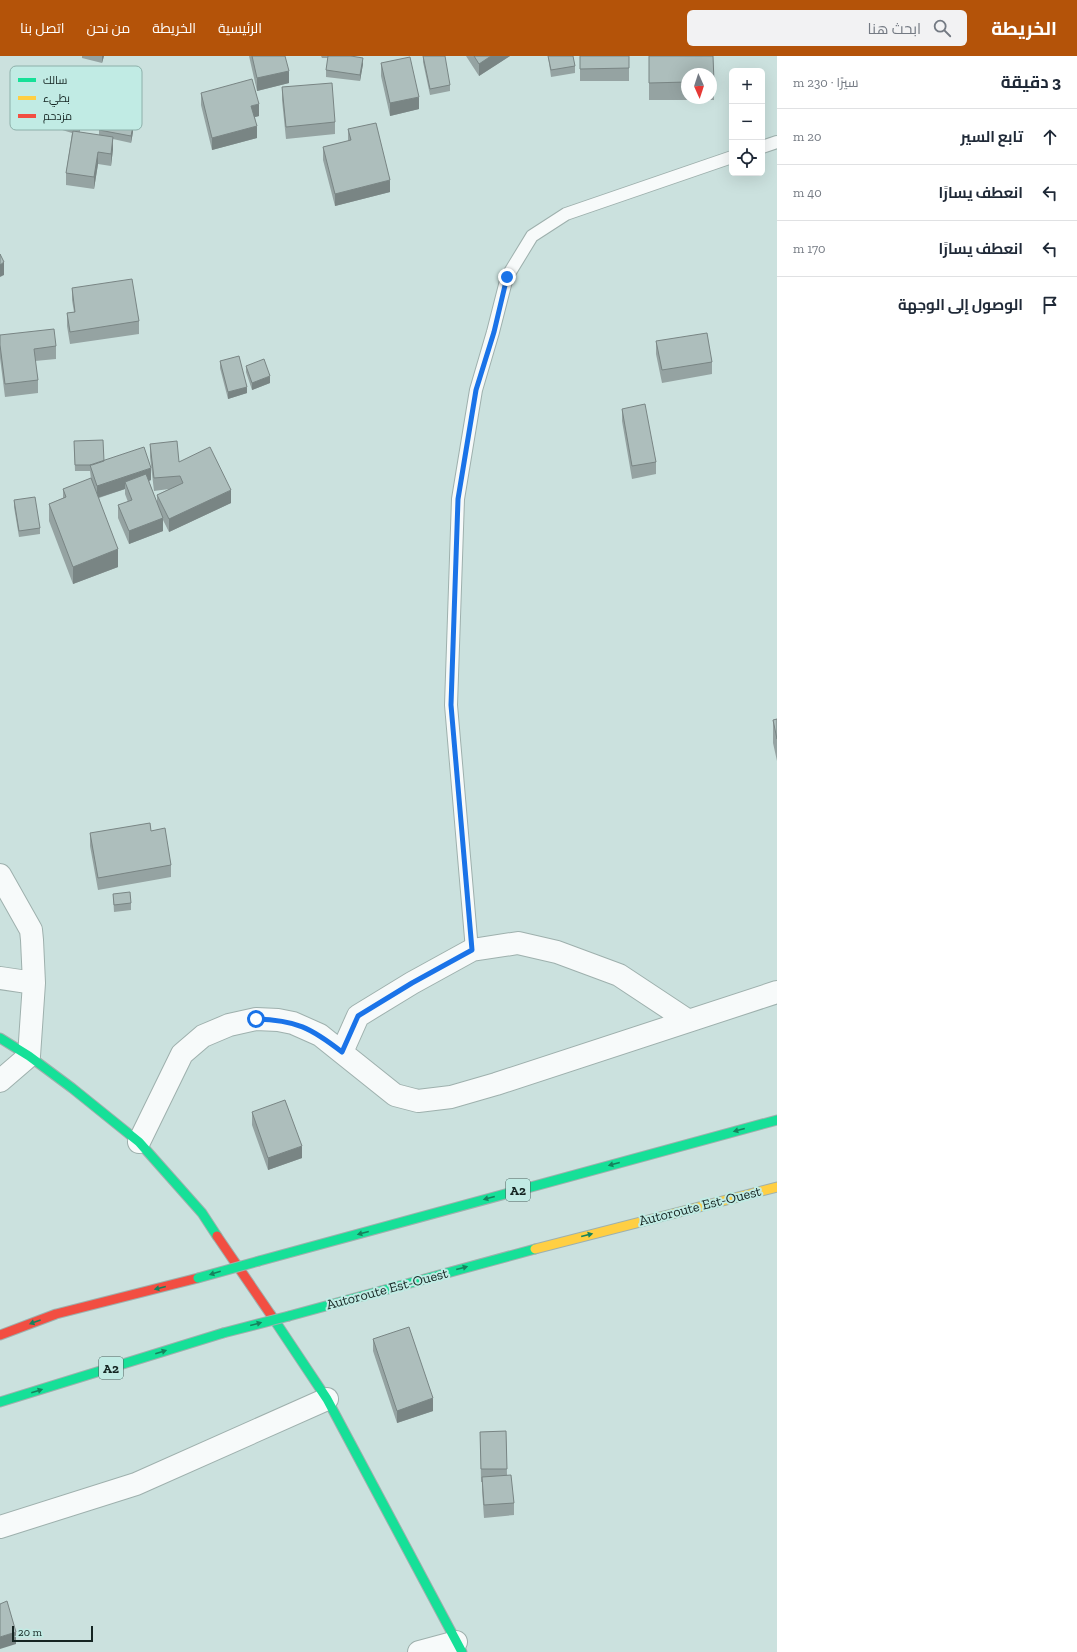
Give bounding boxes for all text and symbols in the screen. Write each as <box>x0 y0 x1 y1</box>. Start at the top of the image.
search box <box>687 10 967 46</box>
icon: search <box>931 17 953 39</box>
text: الخريطة <box>991 17 1057 40</box>
text: اتصل بنا <box>20 20 64 37</box>
text: من نحن <box>86 20 130 37</box>
text: الخريطة <box>152 20 196 37</box>
text: الرئيسية <box>218 20 262 37</box>
text: ابحث هنا <box>868 20 921 38</box>
legend <box>10 66 142 130</box>
north arrow <box>681 68 717 104</box>
map controls <box>729 68 765 176</box>
button: + <box>729 68 765 104</box>
text: 3 دقيقة <box>1001 72 1061 92</box>
text: سالك <box>43 74 67 87</box>
text: سيرًا · 230 m <box>793 75 858 90</box>
text: بطيء <box>43 92 70 107</box>
button: − <box>729 104 765 140</box>
text: مزدحم <box>43 110 72 124</box>
icon: ahead <box>1039 126 1061 148</box>
text: تابع السير <box>961 128 1023 146</box>
text: 20 m <box>793 129 821 144</box>
button: locate <box>729 140 765 176</box>
icon: left <box>1039 182 1061 204</box>
text: انعطف يسارًا <box>938 184 1023 202</box>
text: 40 m <box>793 185 822 200</box>
icon: left <box>1039 238 1061 260</box>
text: انعطف يسارًا <box>938 240 1023 258</box>
text: 170 m <box>793 241 826 256</box>
route end <box>498 268 516 286</box>
icon: arrive <box>1039 294 1061 316</box>
text: الوصول إلى الوجهة <box>898 296 1023 314</box>
route start <box>247 1010 265 1028</box>
one-way arrow <box>733 1127 745 1133</box>
one-way arrow <box>608 1161 620 1167</box>
road number: A2 <box>506 1179 530 1201</box>
street label: Autoroute Est-Ouest <box>637 1182 764 1229</box>
one-way arrow <box>482 1196 495 1202</box>
one-way arrow <box>357 1230 369 1236</box>
one-way arrow <box>581 1232 594 1238</box>
street label: Autoroute Est-Ouest <box>324 1264 451 1313</box>
one-way arrow <box>456 1265 468 1271</box>
one-way arrow <box>208 1270 220 1276</box>
one-way arrow <box>154 1285 166 1291</box>
one-way arrow <box>28 1320 40 1326</box>
one-way arrow <box>250 1321 262 1327</box>
one-way arrow <box>156 1349 168 1355</box>
road number: A2 <box>99 1357 123 1379</box>
one-way arrow <box>32 1388 44 1394</box>
scale bar <box>12 1624 93 1643</box>
text: 20 m <box>18 1626 42 1639</box>

